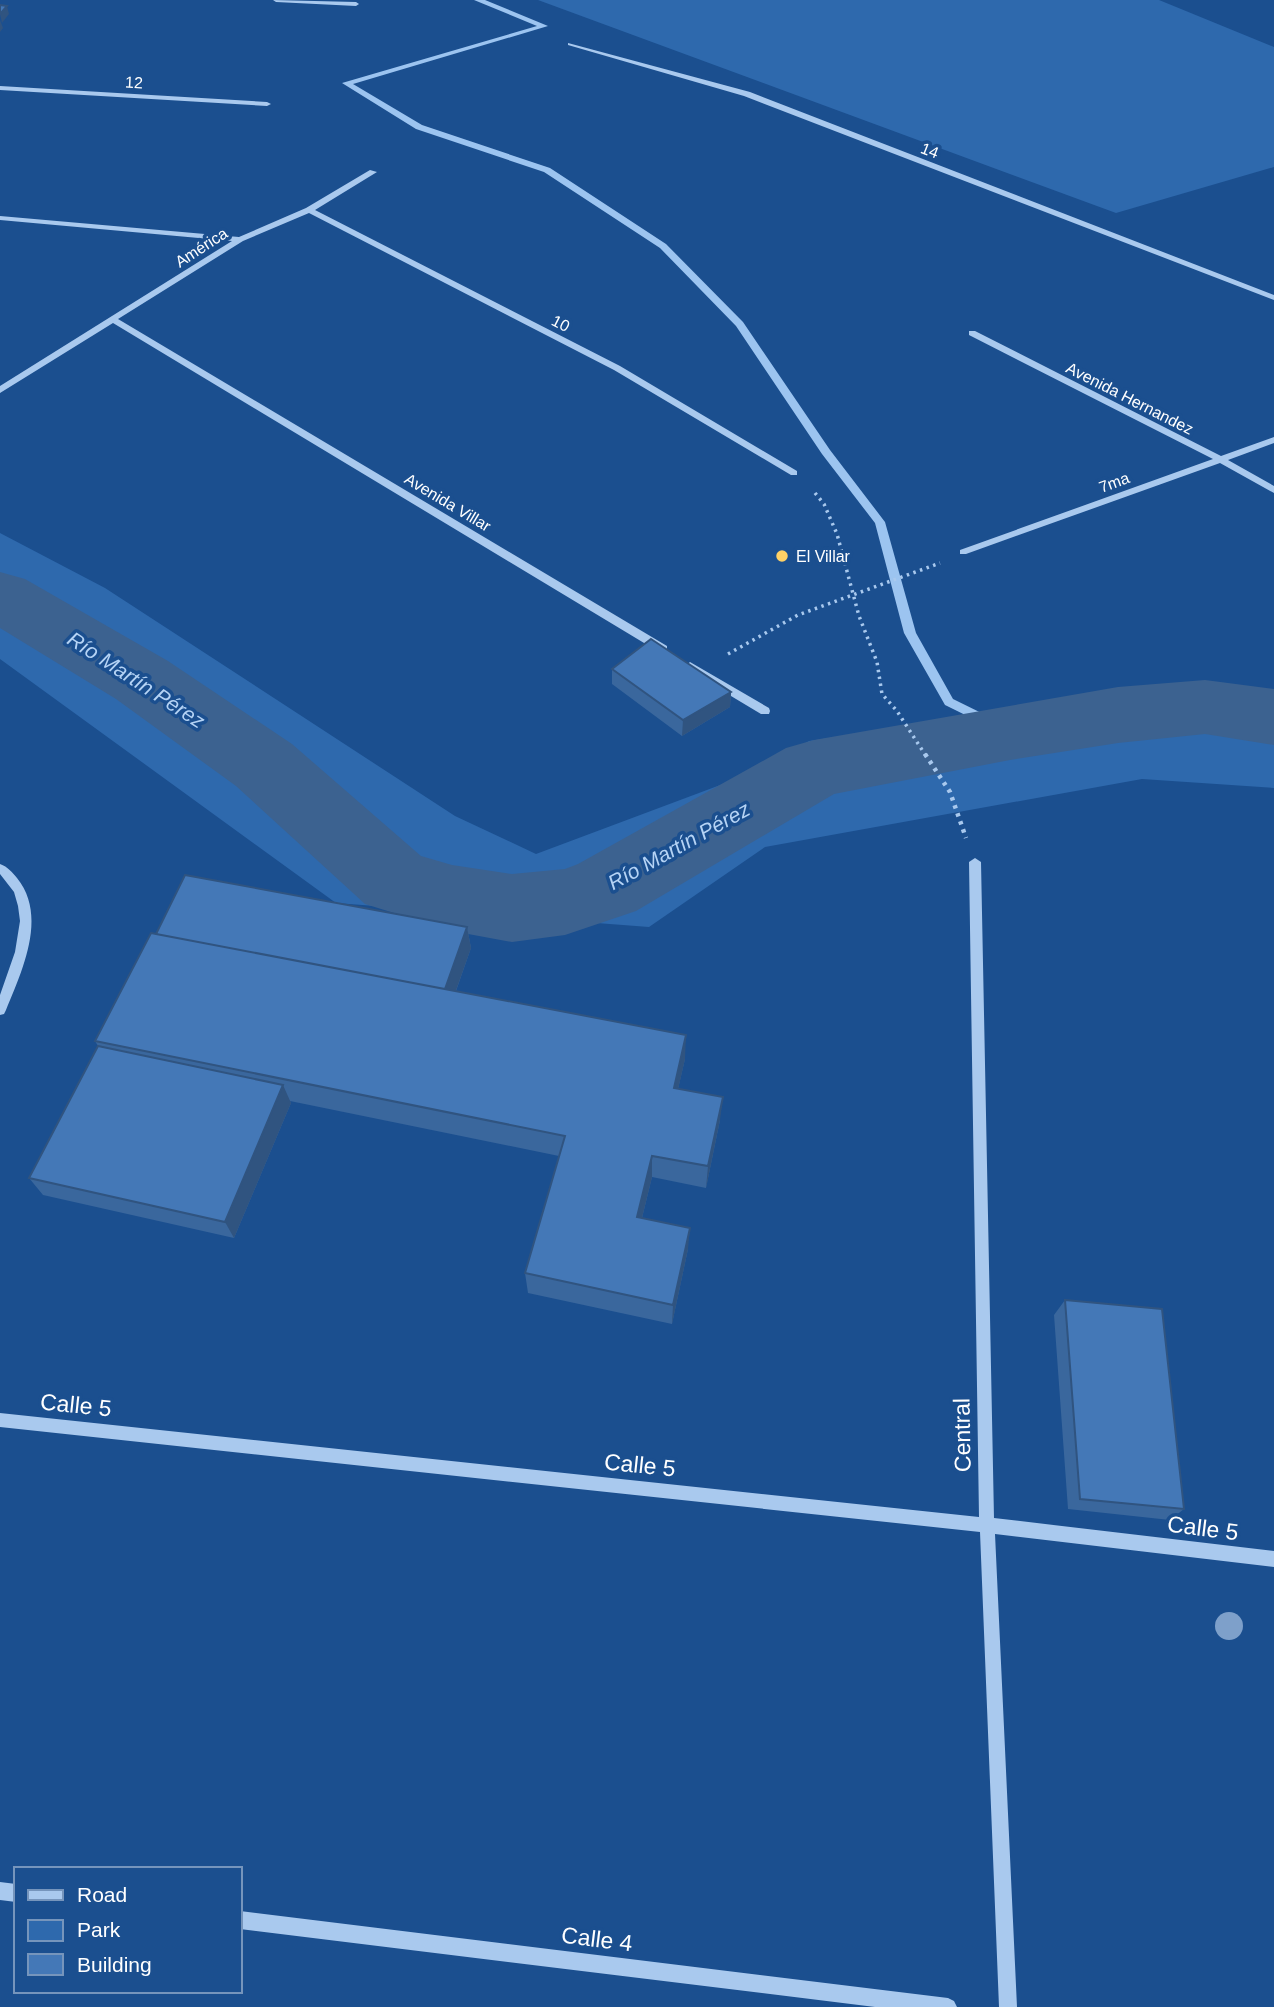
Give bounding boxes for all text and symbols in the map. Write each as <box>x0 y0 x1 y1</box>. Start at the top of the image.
street label: 12 <box>125 74 143 91</box>
street label: 14 <box>918 139 941 162</box>
street label: América <box>172 224 231 271</box>
street label: 10 <box>549 312 573 335</box>
street label: Avenida Hernandez <box>1063 359 1196 438</box>
street label: 7ma <box>1097 469 1132 496</box>
street label: Avenida Villar <box>402 470 494 535</box>
marker: El Villar <box>774 548 790 564</box>
place label: El Villar <box>796 548 851 565</box>
water label: Río Martín Pérez <box>63 627 210 733</box>
water label: Río Martín Pérez <box>604 797 754 894</box>
street label: Calle 5 <box>39 1388 113 1422</box>
street label: Central <box>948 1398 976 1472</box>
street label: Calle 5 <box>603 1448 677 1482</box>
street label: Calle 5 <box>1166 1511 1240 1545</box>
legend <box>14 1867 242 1993</box>
text: Road <box>77 1883 127 1906</box>
text: Park <box>77 1918 121 1941</box>
street label: Calle 4 <box>560 1922 634 1956</box>
text: Building <box>77 1953 152 1976</box>

